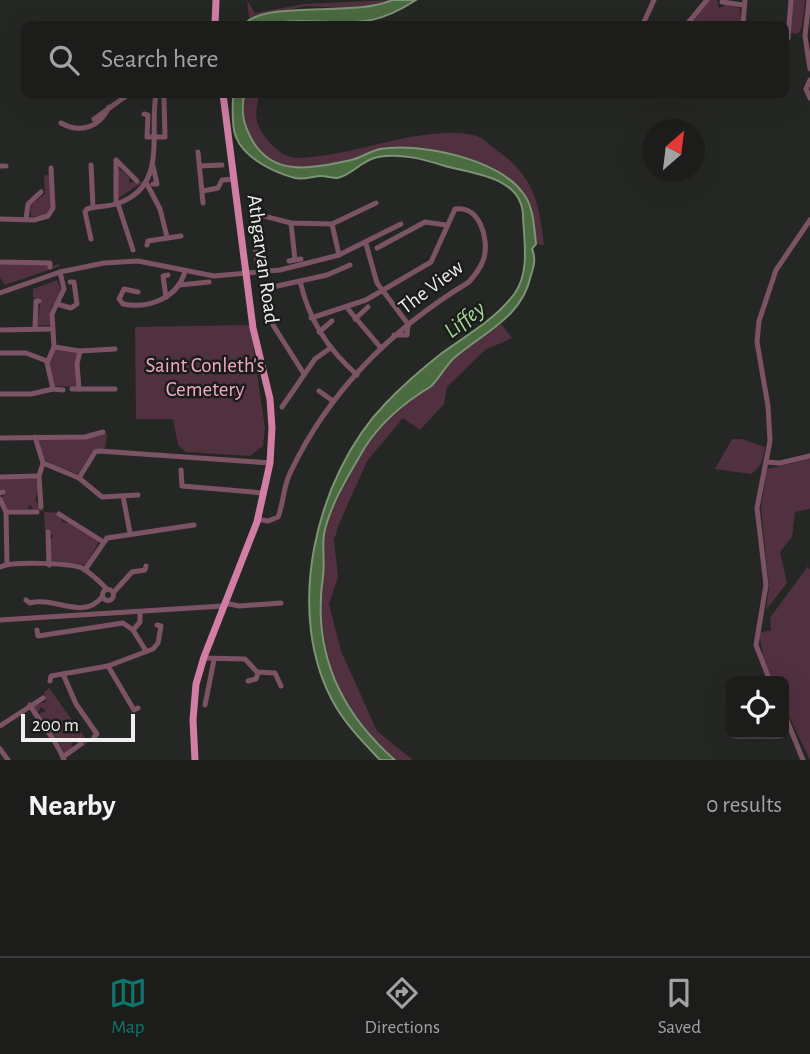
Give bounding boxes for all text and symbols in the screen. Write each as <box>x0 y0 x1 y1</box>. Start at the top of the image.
search box <box>21 21 789 98</box>
icon: search <box>45 41 83 79</box>
text: Search here <box>101 46 219 72</box>
north arrow <box>642 119 705 182</box>
street label: Athgarvan Road <box>244 193 282 325</box>
street label: The View <box>395 256 467 318</box>
water label: Liffey <box>440 297 490 343</box>
park label: Saint Conleth's Cemetery <box>145 355 265 400</box>
map controls <box>726 676 789 739</box>
button: locate <box>726 676 789 739</box>
scale bar <box>21 711 135 743</box>
text: 200 m <box>32 716 79 735</box>
text: Nearby <box>28 791 116 821</box>
text: 0 results <box>706 794 782 817</box>
tab: Map <box>109 974 147 1039</box>
tab: Directions <box>364 974 440 1039</box>
tab: Saved <box>658 974 701 1039</box>

